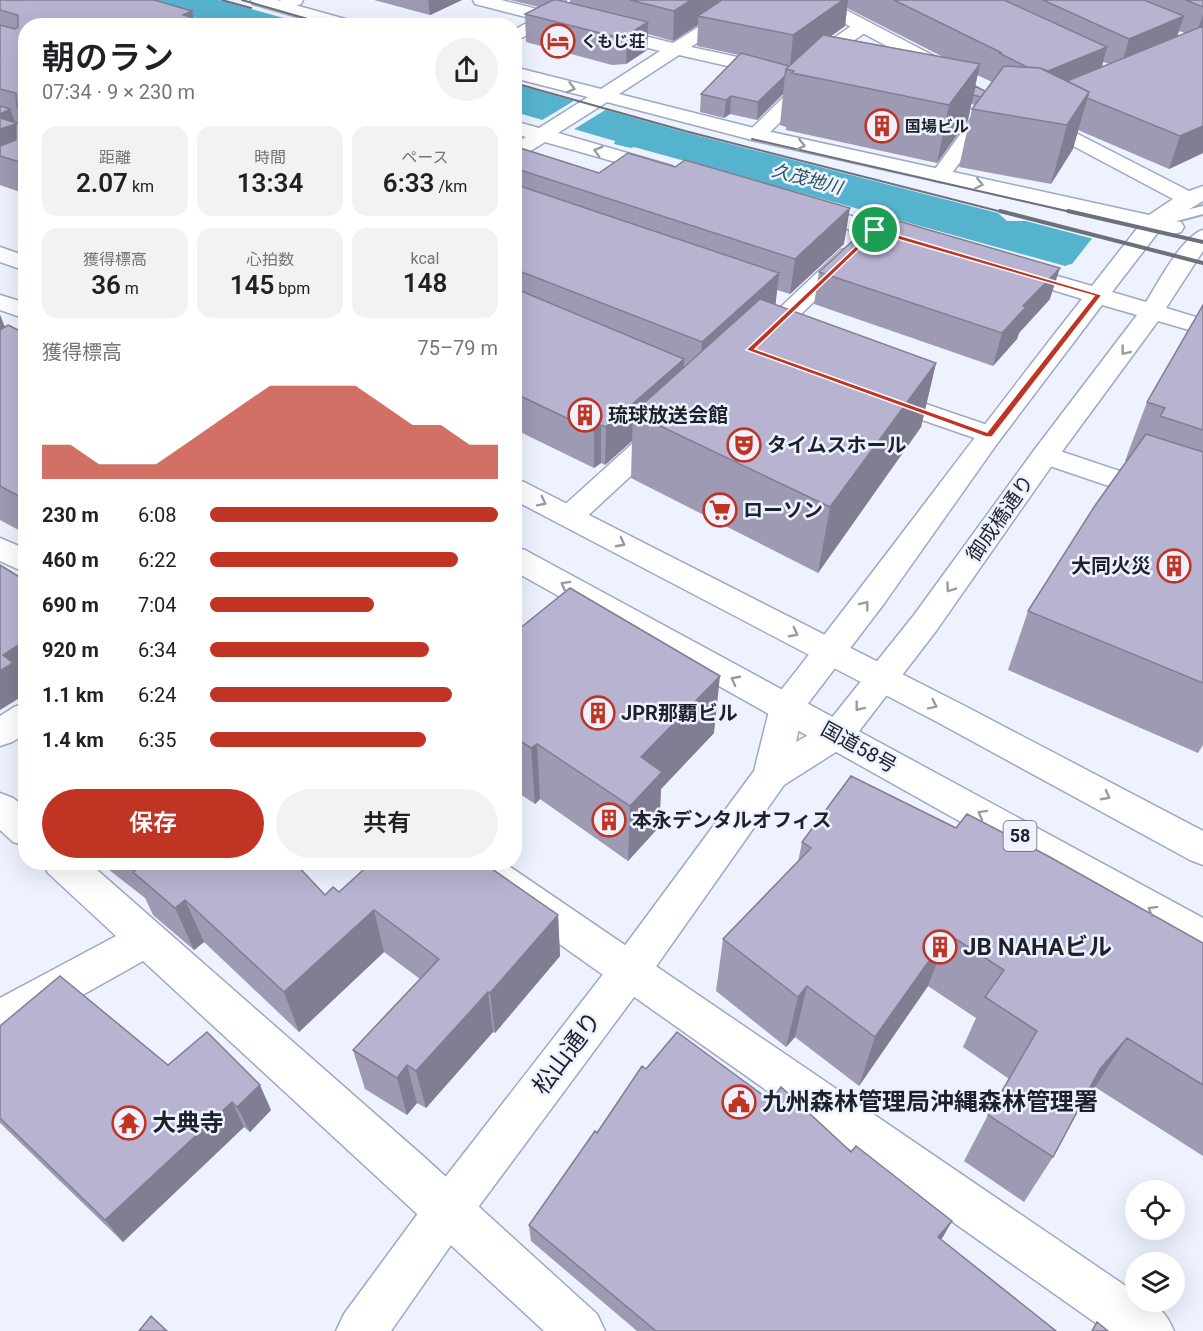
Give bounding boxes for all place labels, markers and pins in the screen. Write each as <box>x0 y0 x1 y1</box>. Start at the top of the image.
hotel icon: くもじ荘 <box>540 23 576 59</box>
place label: くもじ荘 <box>581 32 645 51</box>
building icon: 国場ビル <box>864 108 900 144</box>
place label: 国場ビル <box>905 117 969 136</box>
pin <box>849 204 900 255</box>
building icon: 琉球放送会館 <box>567 397 603 433</box>
place label: 琉球放送会館 <box>608 403 728 427</box>
theatre icon: タイムスホール <box>726 427 762 463</box>
place label: タイムスホール <box>767 433 907 457</box>
supermarket icon: ローソン <box>702 492 738 528</box>
place label: ローソン <box>743 498 823 522</box>
building icon: 大同火災 <box>1156 548 1192 584</box>
place label: 大同火災 <box>1071 554 1151 578</box>
building icon: JPR那覇ビル <box>580 695 616 731</box>
place label: JPR那覇ビル <box>621 701 738 725</box>
building icon: 本永デンタルオフィス <box>591 802 627 838</box>
place label: 本永デンタルオフィス <box>632 808 832 832</box>
building icon: JB NAHAビル <box>922 929 958 965</box>
place label: JB NAHAビル <box>963 933 1112 961</box>
public building icon: 九州森林管理局沖縄森林管理署 <box>721 1084 757 1120</box>
place label: 九州森林管理局沖縄森林管理署 <box>762 1088 1098 1116</box>
temple icon: 大典寺 <box>111 1105 147 1141</box>
place label: 大典寺 <box>152 1109 224 1137</box>

